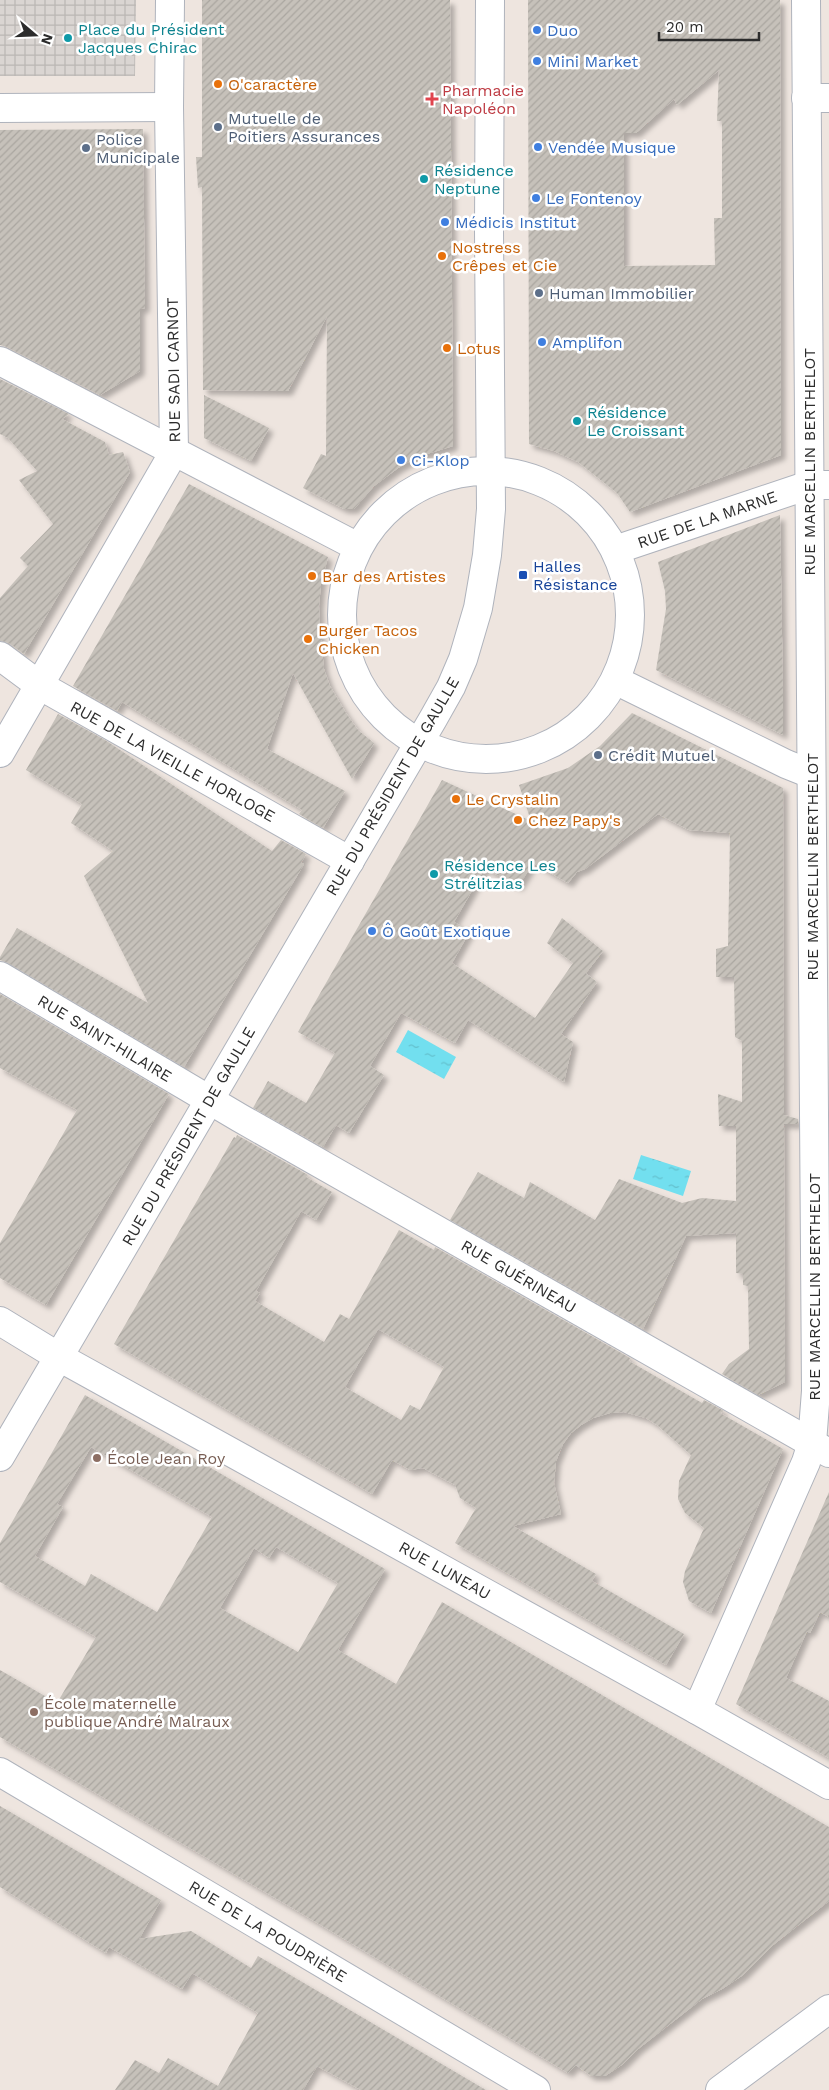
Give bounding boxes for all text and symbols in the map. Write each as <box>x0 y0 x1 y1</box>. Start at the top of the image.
north arrow <box>10 10 60 60</box>
scale bar <box>659 10 759 42</box>
text: 20 m <box>666 18 704 36</box>
place label: Place du Président Jacques Chirac <box>78 20 225 57</box>
place label: Duo <box>547 21 578 40</box>
marker: Duo <box>531 24 543 36</box>
text: N <box>38 32 57 47</box>
marker: Place du Président Jacques Chirac <box>62 32 74 44</box>
place label: Mini Market <box>547 52 638 71</box>
marker: Mini Market <box>531 55 543 67</box>
place label: O'caractère <box>228 75 317 94</box>
marker: O'caractère <box>212 78 224 90</box>
place label: Pharmacie Napoléon <box>442 81 524 118</box>
marker: Pharmacie Napoléon <box>426 93 438 105</box>
place label: Mutuelle de Poitiers Assurances <box>228 109 380 146</box>
marker: Mutuelle de Poitiers Assurances <box>212 121 224 133</box>
place label: Police Municipale <box>96 130 180 167</box>
place label: Vendée Musique <box>548 138 676 157</box>
marker: Vendée Musique <box>532 141 544 153</box>
marker: Police Municipale <box>80 142 92 154</box>
place label: Résidence Neptune <box>434 161 514 198</box>
marker: Résidence Neptune <box>418 173 430 185</box>
place label: Le Fontenoy <box>546 189 642 208</box>
marker: Le Fontenoy <box>530 192 542 204</box>
place label: Médicis Institut <box>455 213 577 232</box>
marker: Médicis Institut <box>439 216 451 228</box>
place label: Nostress Crêpes et Cie <box>452 238 557 275</box>
marker: Nostress Crêpes et Cie <box>436 250 448 262</box>
place label: Human Immobilier <box>549 284 695 303</box>
marker: Human Immobilier <box>533 287 545 299</box>
street label: RUE SADI CARNOT <box>163 297 184 443</box>
place label: Amplifon <box>552 333 623 352</box>
marker: Amplifon <box>536 336 548 348</box>
place label: Lotus <box>457 339 501 358</box>
marker: Lotus <box>441 342 453 354</box>
street label: RUE MARCELLIN BERTHELOT <box>800 348 819 576</box>
place label: Résidence Le Croissant <box>587 403 685 440</box>
marker: Résidence Le Croissant <box>571 415 583 427</box>
place label: Ci-Klop <box>411 451 469 470</box>
marker: Ci-Klop <box>395 454 407 466</box>
street label: RUE DE LA MARNE <box>635 487 780 552</box>
place label: Halles Résistance <box>533 557 618 594</box>
place label: Bar des Artistes <box>322 567 446 586</box>
marker: Halles Résistance <box>517 569 529 581</box>
marker: Bar des Artistes <box>306 570 318 582</box>
place label: Burger Tacos Chicken <box>318 621 417 658</box>
marker: Burger Tacos Chicken <box>302 633 314 645</box>
street label: RUE DU PRÉSIDENT DE GAULLE <box>322 674 463 899</box>
street label: RUE DE LA VIEILLE HORLOGE <box>67 697 279 826</box>
place label: Crédit Mutuel <box>608 746 715 765</box>
marker: Crédit Mutuel <box>592 749 604 761</box>
street label: RUE MARCELLIN BERTHELOT <box>803 753 822 981</box>
place label: Le Crystalin <box>466 790 559 809</box>
marker: Le Crystalin <box>450 793 462 805</box>
place label: Chez Papy's <box>528 811 621 830</box>
marker: Chez Papy's <box>512 814 524 826</box>
place label: Résidence Les Strélitzias <box>444 856 556 893</box>
marker: Résidence Les Strélitzias <box>428 868 440 880</box>
place label: Ô Goût Exotique <box>382 922 511 941</box>
marker: Ô Goût Exotique <box>366 925 378 937</box>
street label: RUE SAINT-HILAIRE <box>34 991 175 1086</box>
street label: RUE DU PRÉSIDENT DE GAULLE <box>118 1024 259 1249</box>
street label: RUE MARCELLIN BERTHELOT <box>805 1173 824 1401</box>
street label: RUE GUÉRINEAU <box>458 1236 580 1317</box>
place label: École Jean Roy <box>107 1449 226 1468</box>
marker: École Jean Roy <box>91 1452 103 1464</box>
street label: RUE LUNEAU <box>396 1537 494 1603</box>
place label: École maternelle publique André Malraux <box>44 1694 230 1731</box>
marker: École maternelle publique André Malraux <box>28 1706 40 1718</box>
street label: RUE DE LA POUDRIÈRE <box>185 1877 350 1986</box>

